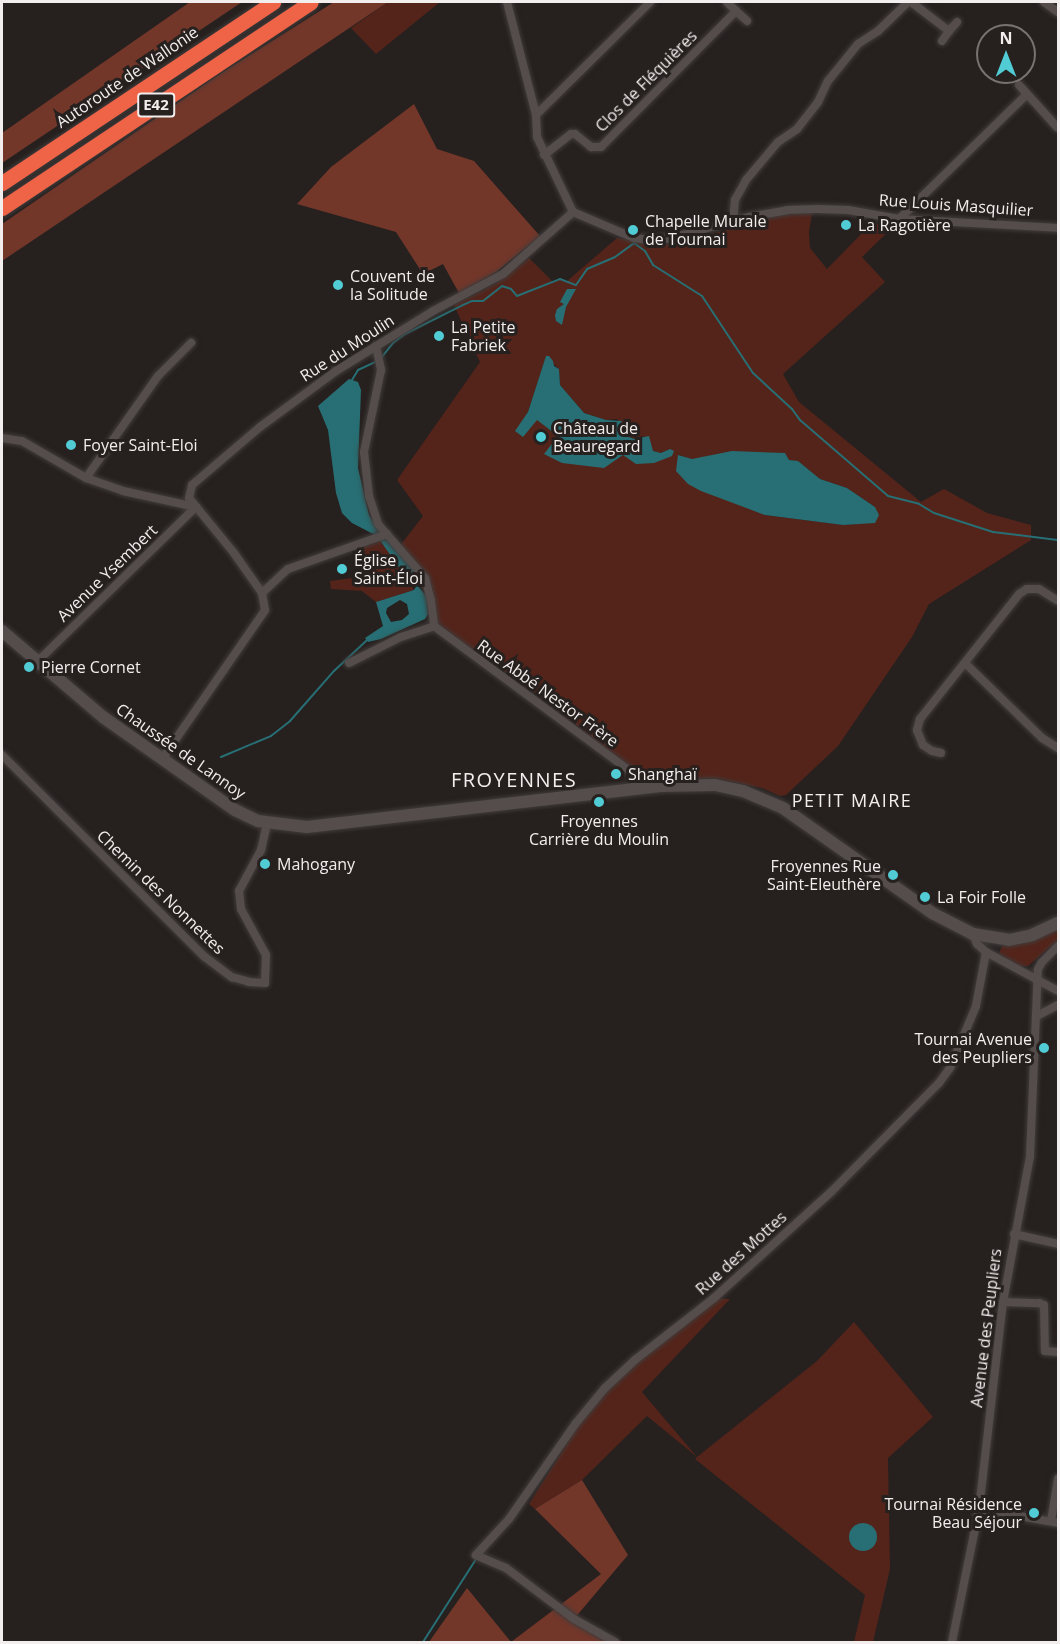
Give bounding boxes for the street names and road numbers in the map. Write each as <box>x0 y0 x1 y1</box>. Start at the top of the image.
street label: Autoroute de Wallonie <box>52 22 202 132</box>
street label: Clos de Fléquières <box>591 26 701 136</box>
road number: E42 <box>136 93 176 117</box>
street label: Rue Louis Masquilier <box>878 190 1034 220</box>
street label: Rue du Moulin <box>296 310 398 386</box>
street label: Avenue Ysembert <box>53 521 161 625</box>
street label: Rue Abbé Nestor Frère <box>474 635 622 751</box>
street label: Chaussée de Lannoy <box>113 699 249 803</box>
street label: Chemin des Nonnettes <box>93 826 229 958</box>
street label: Rue des Mottes <box>692 1207 790 1299</box>
street label: Avenue des Peupliers <box>967 1248 1005 1408</box>

